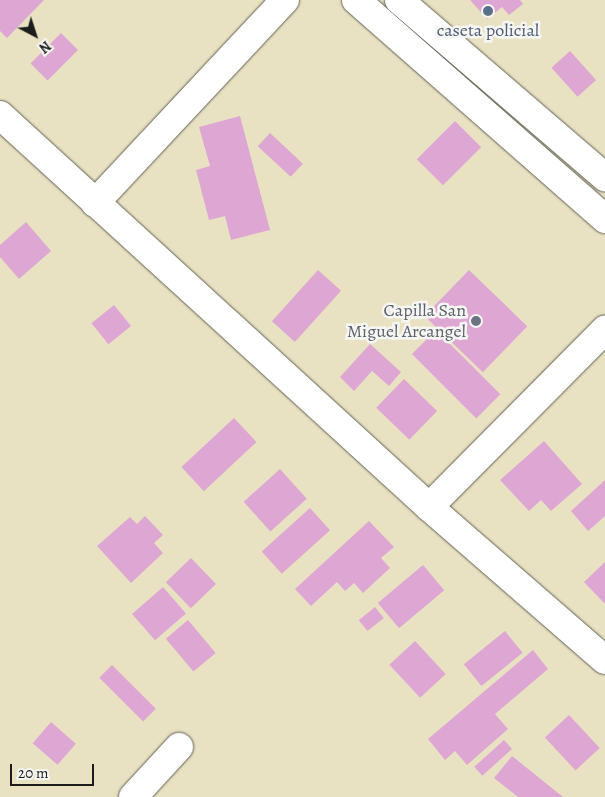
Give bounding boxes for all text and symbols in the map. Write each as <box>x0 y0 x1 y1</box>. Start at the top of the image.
marker: caseta policial <box>482 5 494 17</box>
north arrow <box>10 10 60 60</box>
place label: caseta policial <box>437 19 539 41</box>
text: N <box>35 36 55 57</box>
place label: Capilla San Miguel Arcangel <box>347 300 466 342</box>
marker: Capilla San Miguel Arcangel <box>470 315 482 327</box>
scale bar <box>12 754 96 786</box>
text: 20 m <box>18 763 49 783</box>

